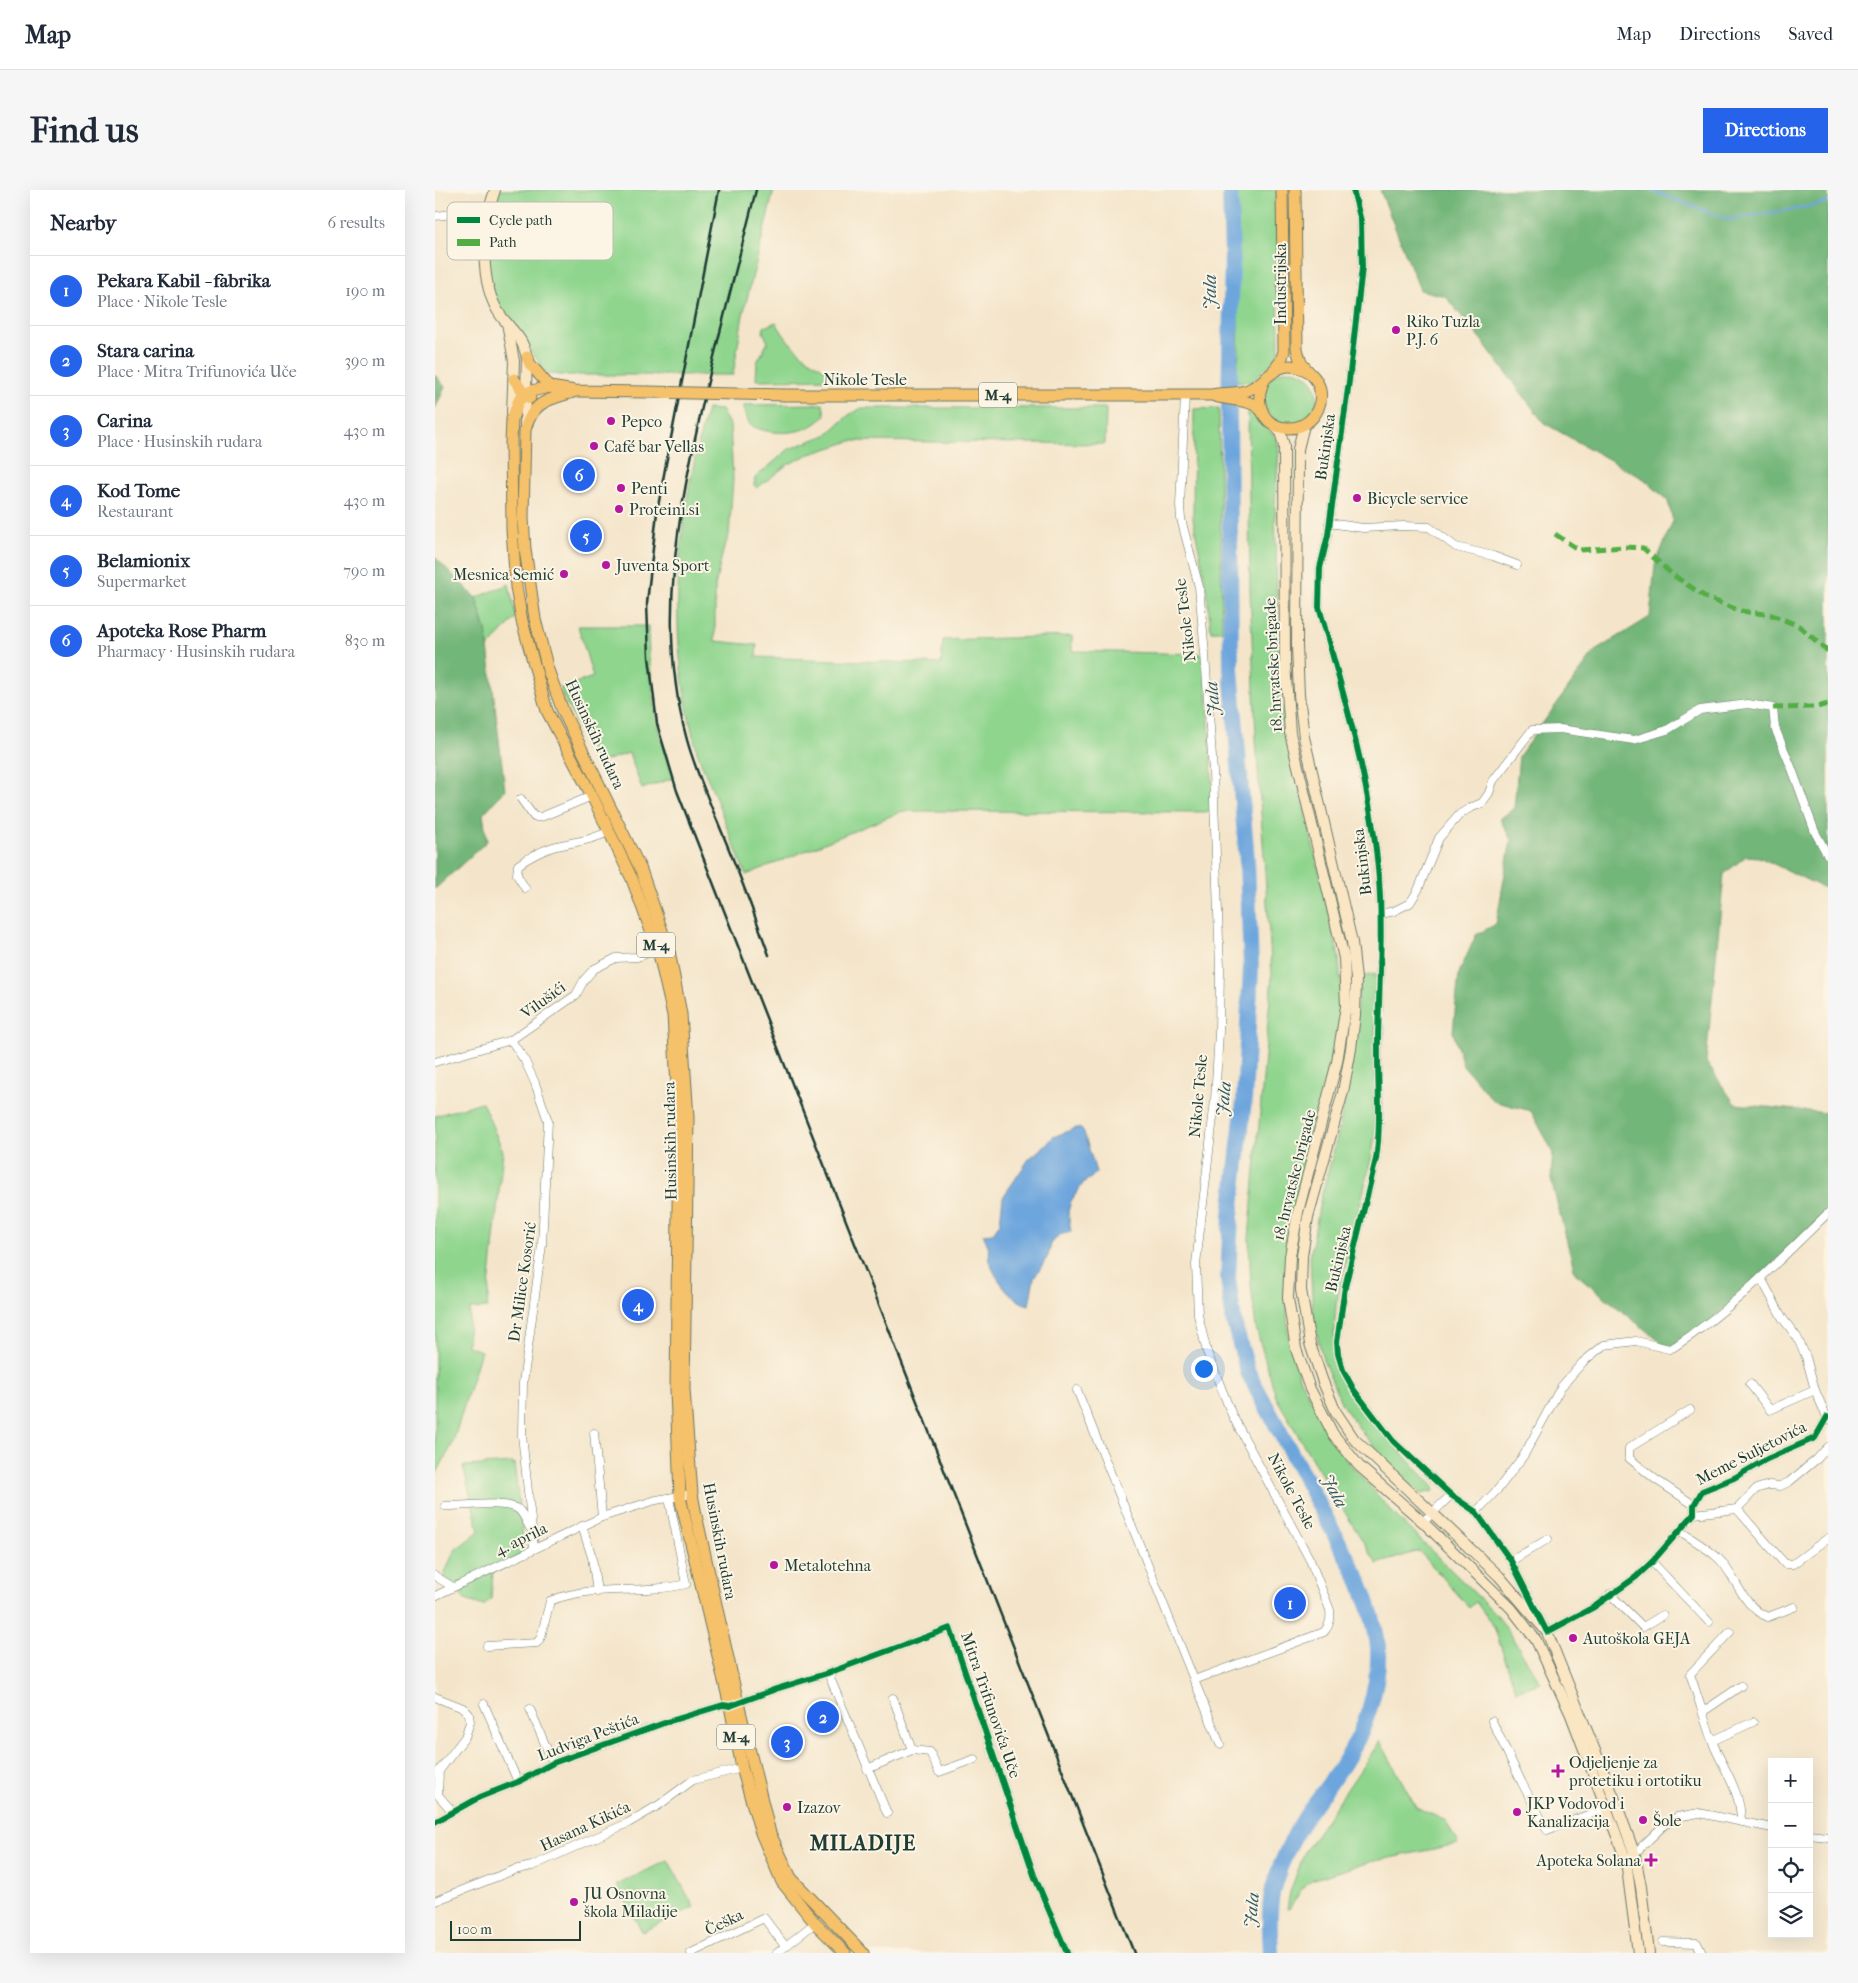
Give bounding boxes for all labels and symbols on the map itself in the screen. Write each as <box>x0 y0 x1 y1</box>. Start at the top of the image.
legend <box>447 202 613 260</box>
text: Cycle path <box>489 212 553 229</box>
text: Path <box>489 234 517 251</box>
street label: Industrijska <box>1271 242 1290 325</box>
water label: Jala <box>1200 274 1221 310</box>
place label: Riko Tuzla P.J. 6 <box>1406 312 1481 349</box>
marker: Riko Tuzla P.J. 6 <box>1390 324 1402 336</box>
street label: Nikole Tesle <box>823 370 907 389</box>
road number: M-4 <box>979 382 1017 408</box>
place label: Pepco <box>621 412 662 431</box>
street label: Bukinjska <box>1311 412 1339 482</box>
marker: Pepco <box>605 415 617 427</box>
place label: Café bar Vellas <box>604 437 704 456</box>
marker: Café bar Vellas <box>588 440 600 452</box>
pin: 6 <box>563 456 595 494</box>
place label: Penti <box>631 479 668 498</box>
marker: Penti <box>615 482 627 494</box>
place label: Bicycle service <box>1367 489 1468 508</box>
marker: Bicycle service <box>1351 492 1363 504</box>
place label: Proteini.si <box>629 500 700 519</box>
marker: Proteini.si <box>613 503 625 515</box>
pin: 5 <box>570 517 602 555</box>
place label: Juventa Sport <box>614 556 710 575</box>
marker: Juventa Sport <box>600 559 612 571</box>
place label: Mesnica Semić <box>453 565 554 584</box>
marker: Mesnica Semić <box>558 568 570 580</box>
street label: Nikole Tesle <box>1170 577 1200 663</box>
street label: 18. hrvatske brigade <box>1260 597 1286 733</box>
street label: Husinskih rudara <box>561 676 629 792</box>
water label: Jala <box>1201 680 1225 718</box>
street label: Bukinjska <box>1348 827 1376 897</box>
road number: M-4 <box>637 932 675 958</box>
street label: Vilušići <box>516 977 569 1023</box>
street label: Nikole Tesle <box>1185 1053 1211 1139</box>
water label: Jala <box>1212 1080 1236 1118</box>
street label: Husinskih rudara <box>659 1081 681 1201</box>
street label: 18. hrvatske brigade <box>1269 1107 1320 1243</box>
street label: Dr Milice Kosorić <box>504 1221 540 1343</box>
street label: Bukinjska <box>1321 1224 1355 1294</box>
pin: 4 <box>622 1286 654 1324</box>
your location <box>1191 1356 1217 1382</box>
street label: Meme Suljetovića <box>1693 1417 1810 1489</box>
street label: Nikole Tesle <box>1264 1450 1320 1533</box>
water label: Jala <box>1316 1470 1352 1512</box>
street label: Husinskih rudara <box>699 1481 741 1602</box>
street label: 4. aprila <box>492 1518 551 1560</box>
place label: Metalotehna <box>784 1556 872 1575</box>
marker: Metalotehna <box>768 1559 780 1571</box>
pin: 1 <box>1274 1584 1306 1622</box>
street label: Mitra Trifunovića Uče <box>957 1629 1025 1781</box>
place label: Autoškola GEJA <box>1582 1629 1691 1648</box>
marker: Autoškola GEJA <box>1567 1632 1579 1644</box>
pin: 2 <box>807 1698 839 1736</box>
street label: Ludviga Peštića <box>535 1709 642 1765</box>
pin: 3 <box>771 1723 803 1761</box>
road number: M-4 <box>717 1724 755 1750</box>
place label: Odjeljenje za protetiku i ortotiku <box>1568 1753 1702 1790</box>
marker: Odjeljenje za protetiku i ortotiku <box>1551 1764 1565 1778</box>
place label: JKP Vodovod i Kanalizacija <box>1525 1794 1625 1831</box>
street label: Hasana Kikića <box>537 1797 634 1855</box>
place label: Izazov <box>797 1798 842 1817</box>
marker: Izazov <box>781 1801 793 1813</box>
marker: JKP Vodovod i Kanalizacija <box>1511 1806 1523 1818</box>
place label: Šole <box>1653 1810 1682 1830</box>
marker: Šole <box>1637 1814 1649 1826</box>
district label: MILADIJE <box>809 1831 916 1855</box>
place label: Apoteka Solana <box>1536 1851 1642 1870</box>
marker: Apoteka Solana <box>1645 1854 1657 1866</box>
place label: JU Osnovna škola Miladije <box>582 1884 678 1921</box>
water label: Jala <box>1240 1891 1264 1929</box>
marker: JU Osnovna škola Miladije <box>568 1896 580 1908</box>
street label: Češka <box>701 1903 747 1939</box>
scale bar <box>450 1918 581 1941</box>

